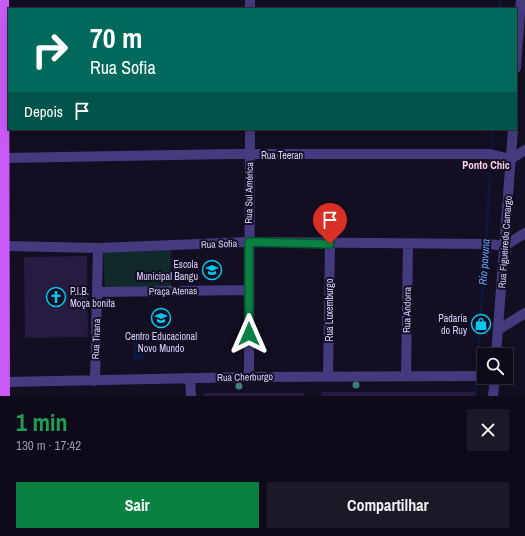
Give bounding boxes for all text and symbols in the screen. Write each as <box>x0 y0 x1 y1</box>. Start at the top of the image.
text: 70 m <box>90 19 142 57</box>
icon: right <box>24 24 76 76</box>
text: Rua Sofia <box>90 55 156 80</box>
icon: arrive <box>71 100 93 122</box>
text: Depois <box>24 101 63 122</box>
street label: Rua Teeran <box>261 149 303 162</box>
district label: Ponto Chic <box>462 158 510 172</box>
street label: Rua Sul América <box>242 162 256 224</box>
street label: Rua Figueiredo Camargo <box>495 195 515 289</box>
pin <box>313 203 347 244</box>
icon: arrive <box>319 209 341 231</box>
street label: Rua Sofia <box>201 237 238 251</box>
water label: Rio pavuna <box>475 238 493 286</box>
place label: Escola Municipal Bangu <box>136 258 198 283</box>
school or university icon: Escola Municipal Bangu <box>201 259 223 281</box>
street label: Rua Luxemburgo <box>323 278 336 341</box>
street label: Praça Atenas <box>148 284 198 298</box>
place label: P.I.B. Moça bonita <box>70 285 116 310</box>
church icon: P.I.B. Moça bonita <box>45 286 67 308</box>
street label: Rua Andorra <box>400 286 414 333</box>
school or university icon: Centro Educacional Novo Mundo <box>150 307 172 329</box>
place label: Padaria do Ruy <box>438 312 468 337</box>
position arrow <box>228 313 270 355</box>
shop icon: Padaria do Ruy <box>470 313 492 335</box>
street label: Rua Tirana <box>89 318 103 360</box>
place label: Centro Educacional Novo Mundo <box>125 330 197 355</box>
map controls <box>477 348 513 384</box>
button: search <box>477 348 513 384</box>
street label: Rua Cherburgo <box>217 370 274 384</box>
text: 1 min <box>16 406 67 438</box>
button: close <box>467 409 509 451</box>
text: 130 m · 17:42 <box>16 437 81 454</box>
button: Sair <box>16 482 259 528</box>
button: Compartilhar <box>267 482 509 528</box>

